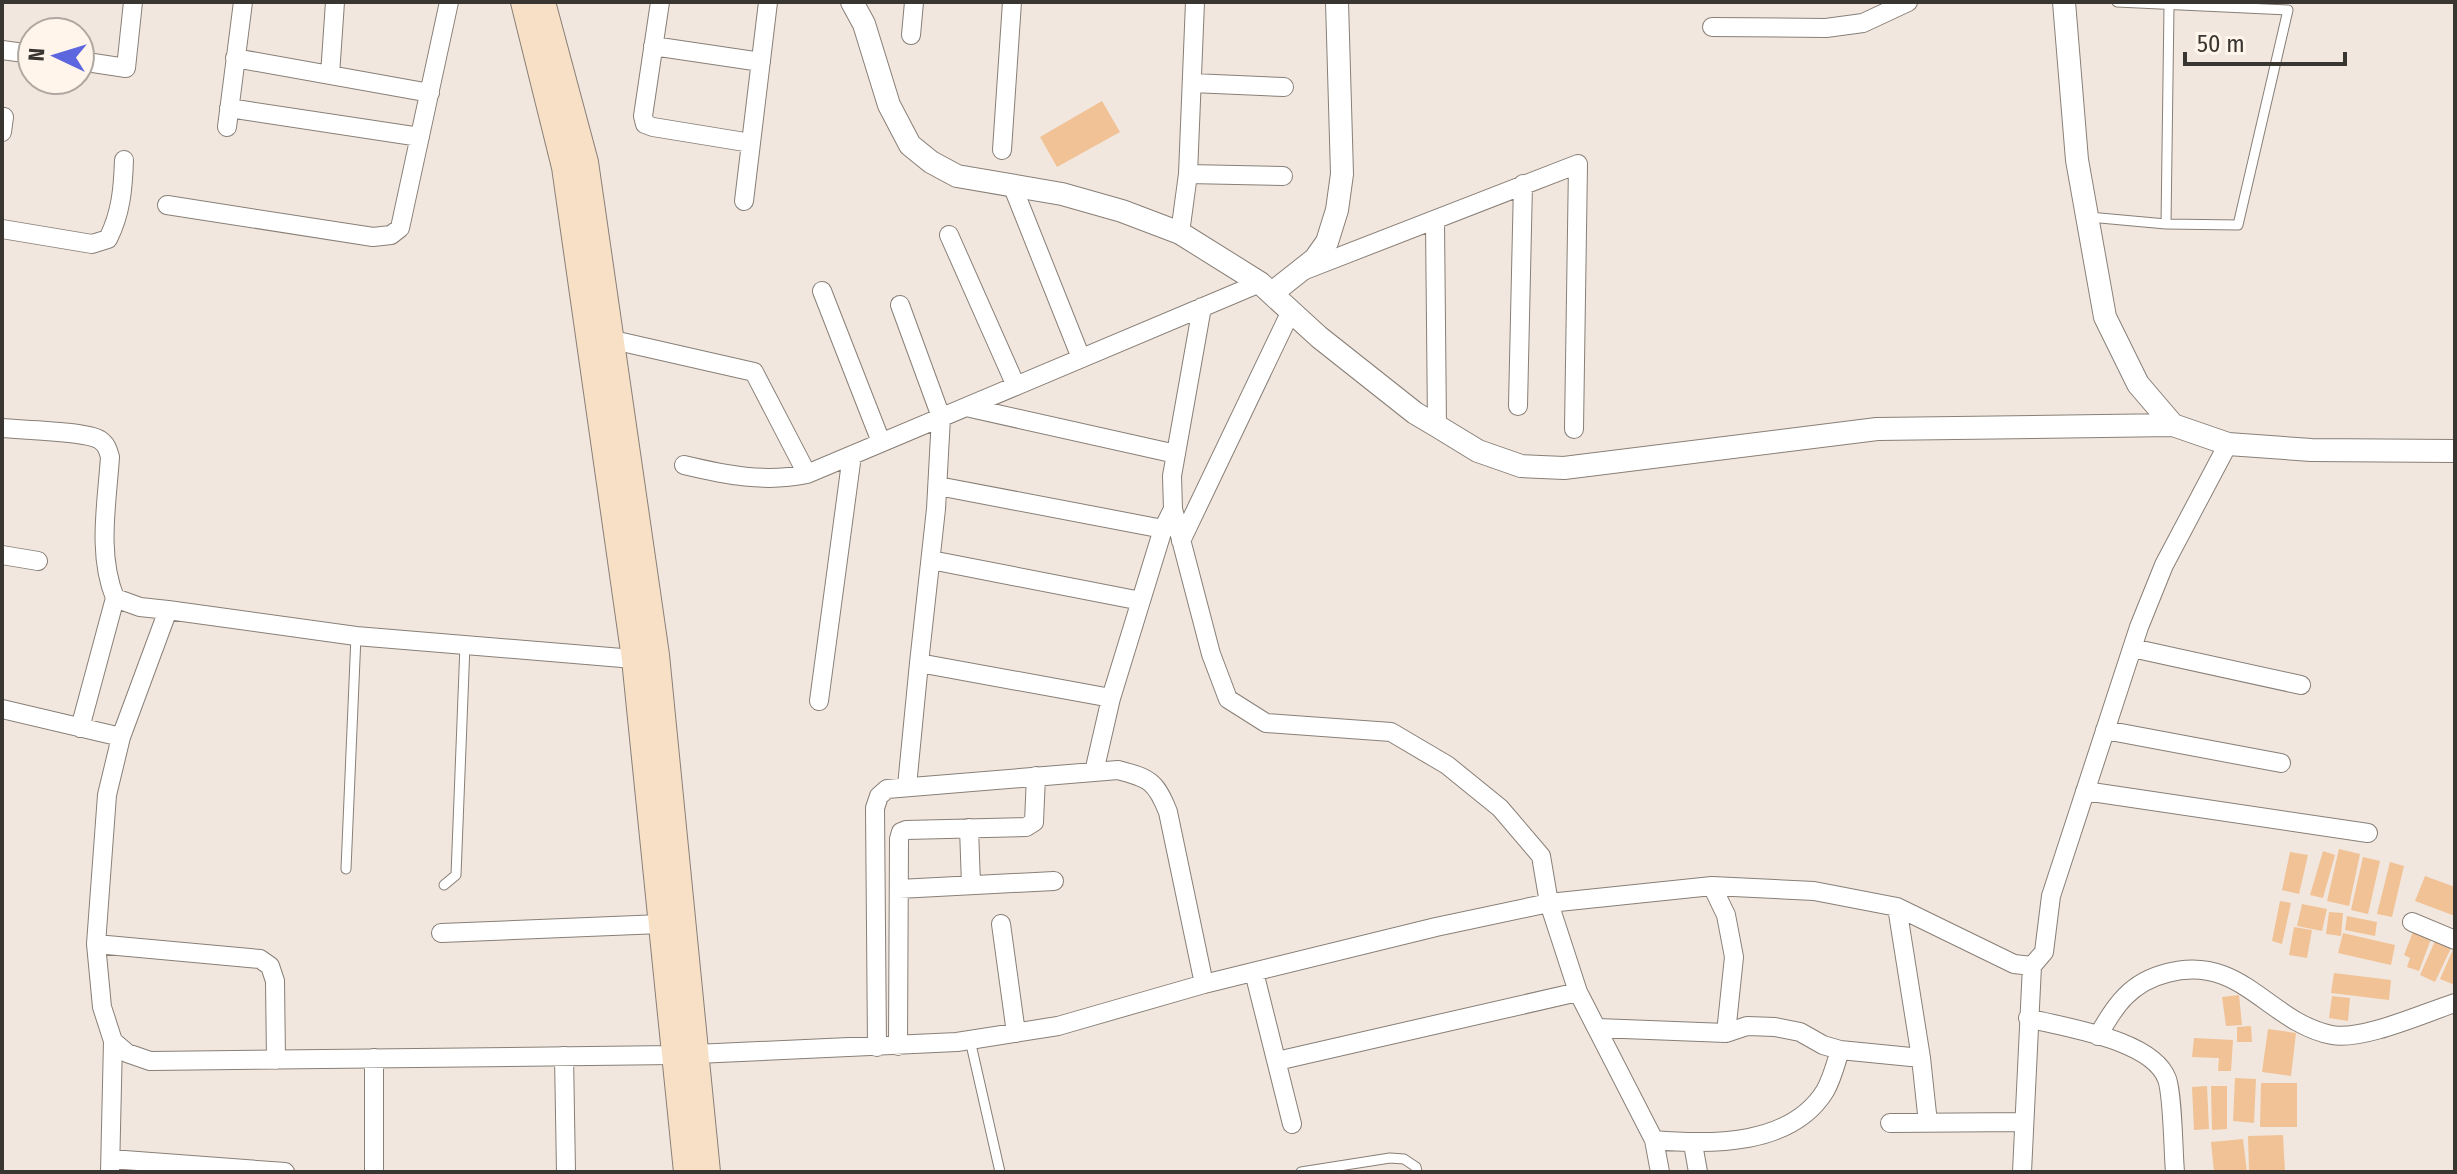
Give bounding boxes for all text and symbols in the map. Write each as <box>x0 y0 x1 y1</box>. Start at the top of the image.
north arrow <box>16 16 96 96</box>
scale bar <box>2185 16 2345 66</box>
text: 50 m <box>2197 30 2245 58</box>
text: N <box>23 47 50 62</box>

